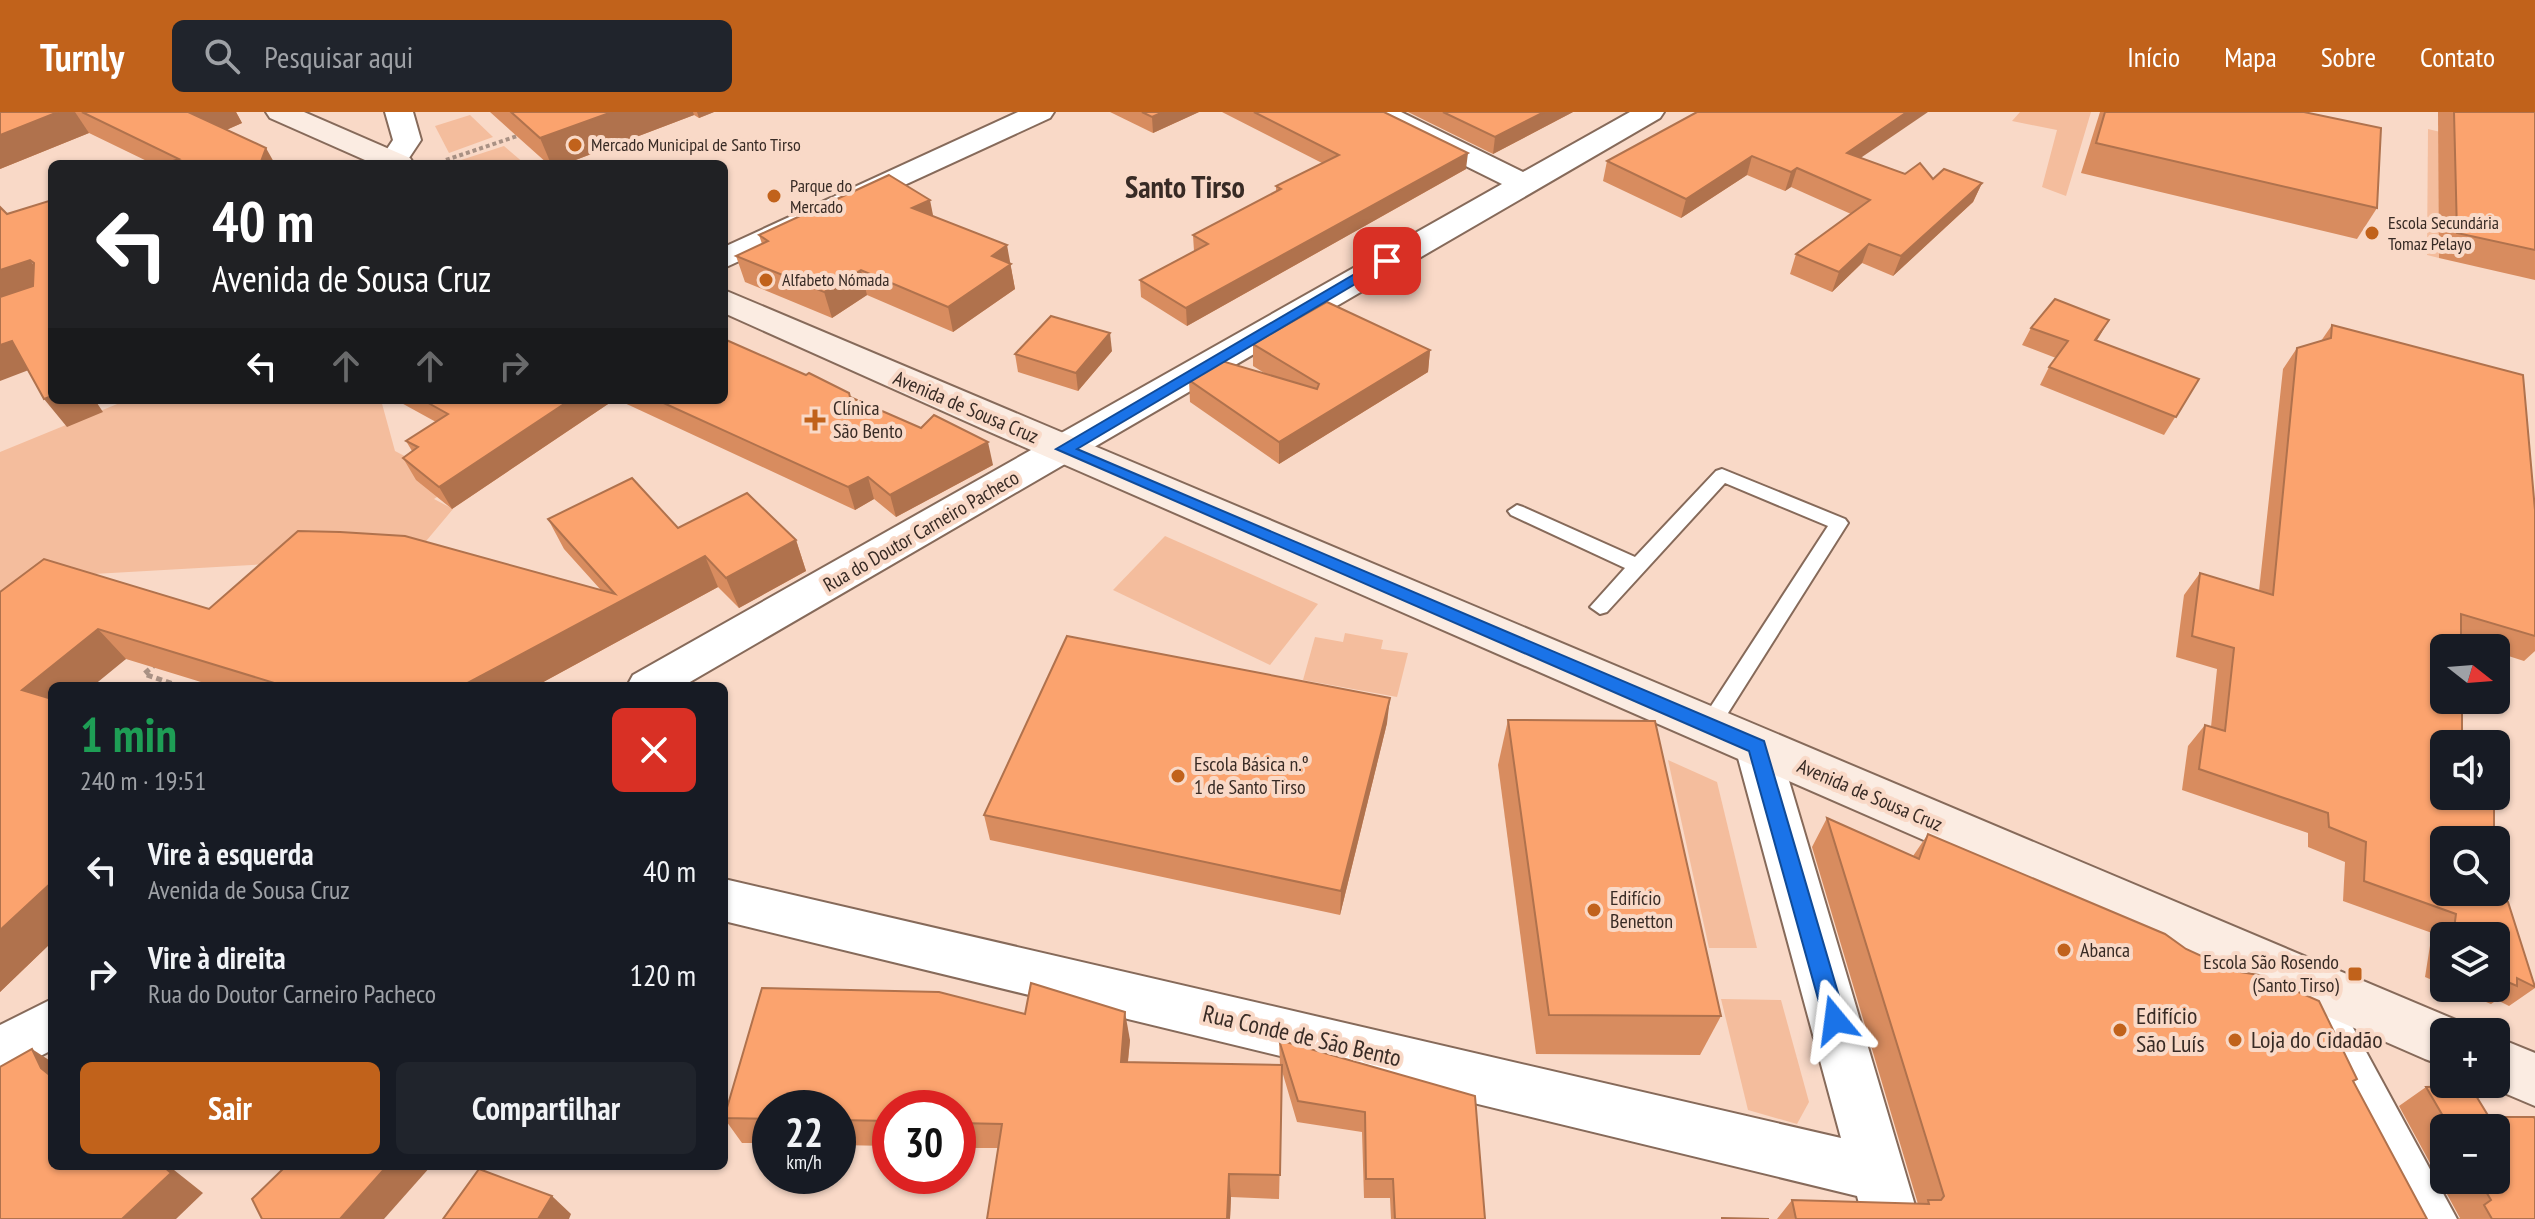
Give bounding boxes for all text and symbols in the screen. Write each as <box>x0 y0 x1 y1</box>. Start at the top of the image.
search box <box>172 20 732 92</box>
text: Turnly <box>40 32 124 81</box>
icon: search <box>200 34 244 78</box>
text: Pesquisar aqui <box>264 37 413 76</box>
text: Início <box>2127 38 2180 75</box>
text: Mapa <box>2224 38 2277 75</box>
text: Sobre <box>2321 38 2376 75</box>
text: Contato <box>2420 38 2495 75</box>
place label: Mercado Municipal de Santo Tirso <box>591 133 801 156</box>
marker: Mercado Municipal de Santo Tirso <box>566 136 584 154</box>
district label: Santo Tirso <box>1125 167 1245 206</box>
place label: Parque do Mercado <box>790 174 852 218</box>
text: 40 m <box>212 185 314 257</box>
marker: Parque do Mercado <box>765 187 783 205</box>
icon: left <box>80 192 184 296</box>
place label: Escola Secundária Tomaz Pelayo <box>2388 211 2499 255</box>
marker: Escola Secundária Tomaz Pelayo <box>2363 224 2381 242</box>
pin <box>1353 227 1421 295</box>
icon: arrive <box>1365 239 1409 283</box>
text: Avenida de Sousa Cruz <box>212 255 491 302</box>
place label: Alfabeto Nómada <box>782 268 890 291</box>
marker: Alfabeto Nómada <box>757 271 775 289</box>
icon: left <box>240 344 284 388</box>
icon: ahead <box>324 344 368 388</box>
icon: ahead <box>408 344 452 388</box>
icon: right <box>492 344 536 388</box>
street label: Avenida de Sousa Cruz <box>889 365 1043 449</box>
place label: Clínica São Bento <box>833 395 903 444</box>
marker: Clínica São Bento <box>804 409 826 431</box>
street label: Rua do Doutor Carneiro Pacheco <box>819 464 1023 598</box>
north arrow <box>2430 634 2510 714</box>
map controls <box>2430 634 2510 1194</box>
text: 1 min <box>80 703 177 765</box>
button: close <box>612 708 696 792</box>
button: sound <box>2430 730 2510 810</box>
place label: Escola Básica n.º 1 de Santo Tirso <box>1194 751 1308 800</box>
street label: Avenida de Sousa Cruz <box>1793 753 1947 837</box>
text: 240 m · 19:51 <box>80 764 206 797</box>
marker: Escola Básica n.º 1 de Santo Tirso <box>1169 767 1187 785</box>
button: search <box>2430 826 2510 906</box>
text: Vire à esquerda <box>148 834 314 873</box>
icon: left <box>80 848 124 892</box>
text: 40 m <box>643 851 696 890</box>
text: Avenida de Sousa Cruz <box>148 873 350 906</box>
place label: Edifício Benetton <box>1610 885 1673 934</box>
marker: Edifício Benetton <box>1585 901 1603 919</box>
button: layers <box>2430 922 2510 1002</box>
place label: Abanca <box>2080 937 2130 963</box>
text: Vire à direita <box>148 938 286 977</box>
marker: Abanca <box>2055 941 2073 959</box>
place label: Escola São Rosendo (Santo Tirso) <box>2203 949 2339 998</box>
icon: right <box>80 952 124 996</box>
text: 120 m <box>630 955 696 994</box>
marker: Escola São Rosendo (Santo Tirso) <box>2346 965 2364 983</box>
text: Rua do Doutor Carneiro Pacheco <box>148 977 436 1010</box>
position arrow <box>1793 978 1877 1062</box>
street label: Rua Conde de São Bento <box>1200 998 1404 1073</box>
place label: Edifício São Luís <box>2136 1000 2205 1059</box>
button: + <box>2430 1018 2510 1098</box>
marker: Edifício São Luís <box>2111 1021 2129 1039</box>
place label: Loja do Cidadão <box>2251 1024 2383 1055</box>
marker: Loja do Cidadão <box>2226 1031 2244 1049</box>
button: Sair <box>80 1062 380 1154</box>
button: Compartilhar <box>396 1062 696 1154</box>
speed limit sign: 30 <box>872 1090 976 1194</box>
text: 22 <box>785 1106 823 1158</box>
button: − <box>2430 1114 2510 1194</box>
text: km/h <box>786 1149 822 1175</box>

